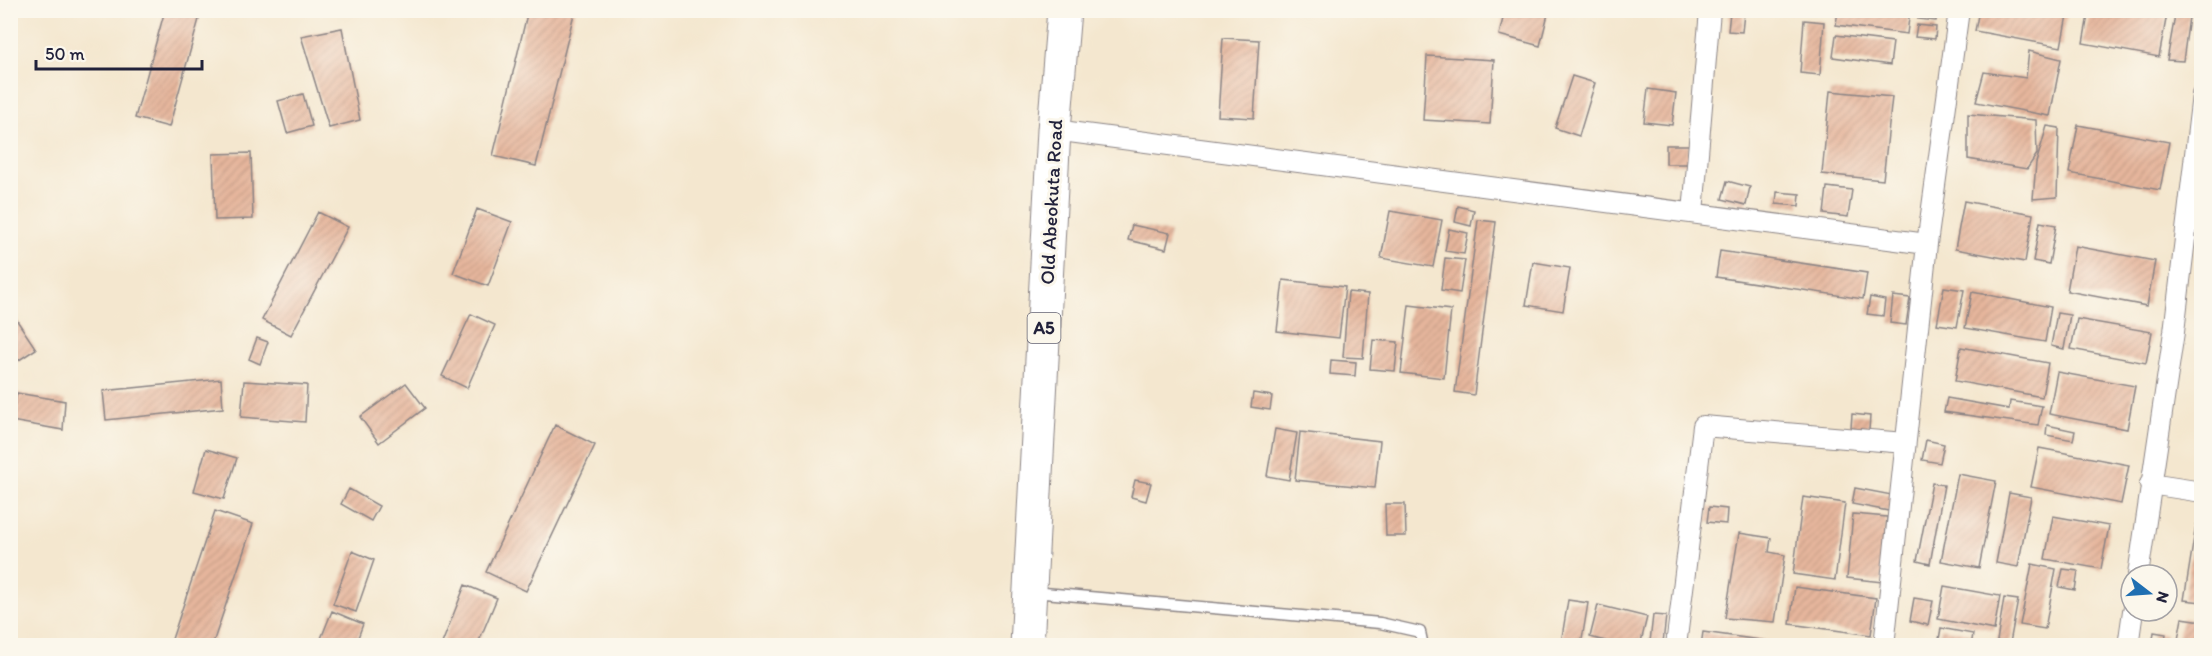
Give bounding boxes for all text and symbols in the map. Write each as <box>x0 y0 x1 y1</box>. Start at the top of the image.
scale bar <box>36 33 202 71</box>
text: 50 m <box>45 43 85 65</box>
street label: Old Abeokuta Road <box>1035 119 1067 285</box>
road number: A5 <box>1028 313 1060 343</box>
north arrow <box>2119 563 2179 623</box>
text: N <box>2152 589 2174 605</box>

